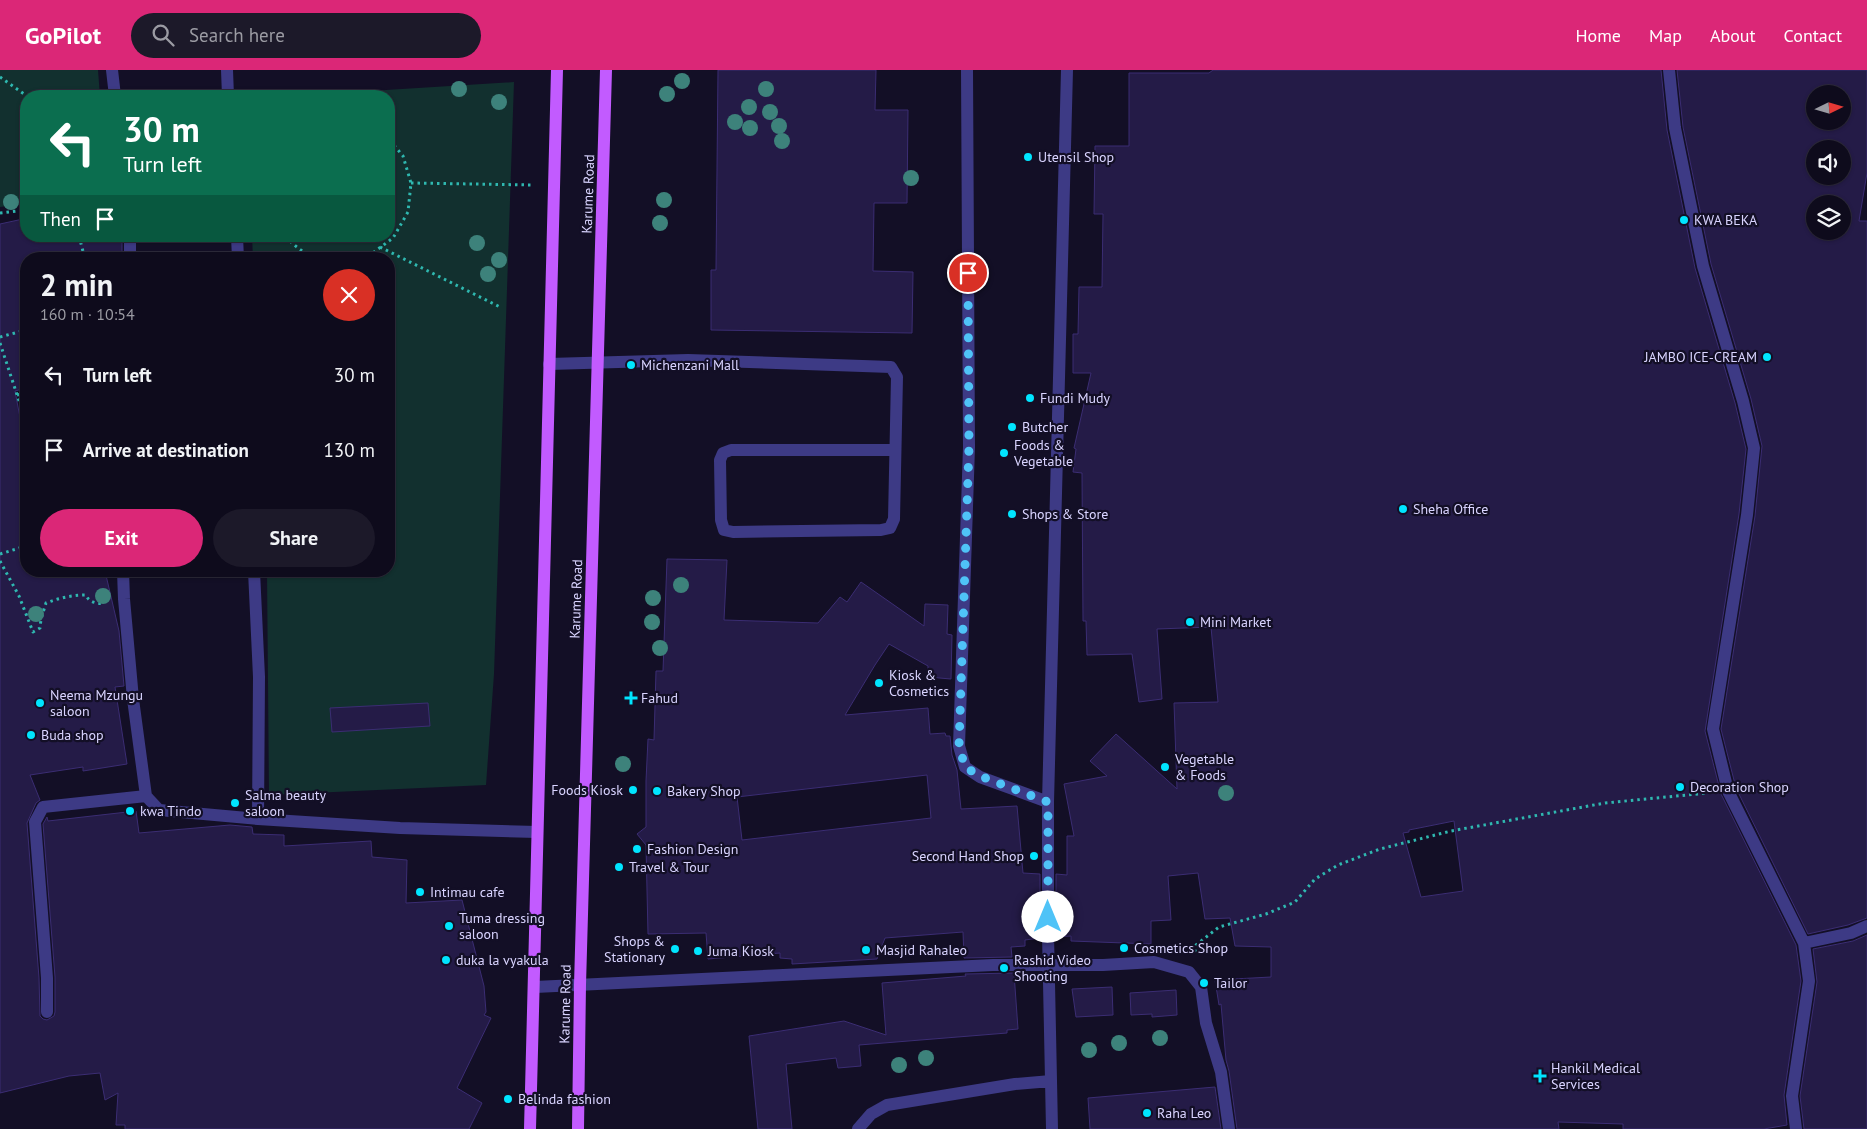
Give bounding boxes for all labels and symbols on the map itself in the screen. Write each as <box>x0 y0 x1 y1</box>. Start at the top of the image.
north arrow <box>1806 85 1851 130</box>
place label: Utensil Shop <box>1038 148 1114 166</box>
marker: Utensil Shop <box>1022 151 1034 163</box>
street label: Karume Road <box>578 154 598 234</box>
place label: KWA BEKA <box>1694 211 1758 229</box>
marker: KWA BEKA <box>1678 214 1690 226</box>
pin <box>947 252 989 294</box>
place label: JAMBO ICE-CREAM <box>1643 348 1757 366</box>
marker: JAMBO ICE-CREAM <box>1761 351 1773 363</box>
place label: Michenzani Mall <box>641 356 739 374</box>
marker: Michenzani Mall <box>625 359 637 371</box>
place label: Fundi Mudy <box>1040 389 1111 407</box>
marker: Fundi Mudy <box>1024 392 1036 404</box>
place label: Butcher <box>1022 418 1068 436</box>
marker: Butcher <box>1006 421 1018 433</box>
place label: Foods & Vegetable <box>1013 436 1073 470</box>
marker: Foods & Vegetable <box>998 447 1010 459</box>
place label: Sheha Office <box>1413 500 1488 518</box>
marker: Sheha Office <box>1397 503 1409 515</box>
place label: Shops & Store <box>1022 505 1108 523</box>
marker: Shops & Store <box>1006 508 1018 520</box>
street label: Karume Road <box>566 559 586 639</box>
place label: Mini Market <box>1200 613 1271 631</box>
marker: Mini Market <box>1184 616 1196 628</box>
place label: Kiosk & Cosmetics <box>889 666 949 700</box>
marker: Kiosk & Cosmetics <box>873 677 885 689</box>
place label: Neema Mzungu saloon <box>50 686 143 720</box>
place label: Fahud <box>641 689 678 707</box>
marker: Fahud <box>625 692 637 704</box>
marker: Neema Mzungu saloon <box>34 697 46 709</box>
place label: Buda shop <box>41 726 104 744</box>
marker: Buda shop <box>25 729 37 741</box>
place label: Vegetable & Foods <box>1174 750 1234 784</box>
marker: Vegetable & Foods <box>1159 761 1171 773</box>
place label: Decoration Shop <box>1690 778 1789 796</box>
place label: Foods Kiosk <box>551 781 623 799</box>
marker: Decoration Shop <box>1674 781 1686 793</box>
place label: Bakery Shop <box>667 782 740 800</box>
marker: Foods Kiosk <box>627 784 639 796</box>
marker: Bakery Shop <box>651 785 663 797</box>
place label: Salma beauty saloon <box>245 786 326 820</box>
marker: Salma beauty saloon <box>229 797 241 809</box>
place label: kwa Tindo <box>140 802 201 820</box>
marker: kwa Tindo <box>124 805 136 817</box>
place label: Fashion Design <box>647 840 738 858</box>
marker: Fashion Design <box>631 843 643 855</box>
place label: Second Hand Shop <box>912 847 1024 865</box>
marker: Second Hand Shop <box>1028 850 1040 862</box>
place label: Travel & Tour <box>629 858 709 876</box>
marker: Travel & Tour <box>613 861 625 873</box>
place label: Intimau cafe <box>430 883 505 901</box>
marker: Intimau cafe <box>414 886 426 898</box>
position arrow <box>1021 890 1073 942</box>
place label: Tuma dressing saloon <box>459 909 545 943</box>
marker: Tuma dressing saloon <box>443 920 455 932</box>
place label: Shops & Stationary <box>604 932 665 966</box>
place label: Cosmetics Shop <box>1134 939 1228 957</box>
place label: Masjid Rahaleo <box>876 941 967 959</box>
place label: Juma Kiosk <box>707 942 774 960</box>
marker: Cosmetics Shop <box>1118 942 1130 954</box>
marker: Shops & Stationary <box>669 943 681 955</box>
marker: Masjid Rahaleo <box>860 944 872 956</box>
marker: Juma Kiosk <box>692 945 704 957</box>
place label: duka la vyakula <box>456 951 549 969</box>
place label: Rashid Video Shooting <box>1014 951 1091 985</box>
marker: duka la vyakula <box>440 954 452 966</box>
marker: Rashid Video Shooting <box>998 962 1010 974</box>
street label: Karume Road <box>555 964 575 1044</box>
place label: Tailor <box>1214 974 1248 992</box>
marker: Tailor <box>1198 977 1210 989</box>
place label: Hankil Medical Services <box>1551 1059 1640 1093</box>
marker: Hankil Medical Services <box>1533 1069 1547 1083</box>
place label: Belinda fashion <box>518 1090 611 1108</box>
marker: Belinda fashion <box>502 1093 514 1105</box>
place label: Raha Leo <box>1157 1104 1211 1122</box>
marker: Raha Leo <box>1141 1107 1153 1119</box>

